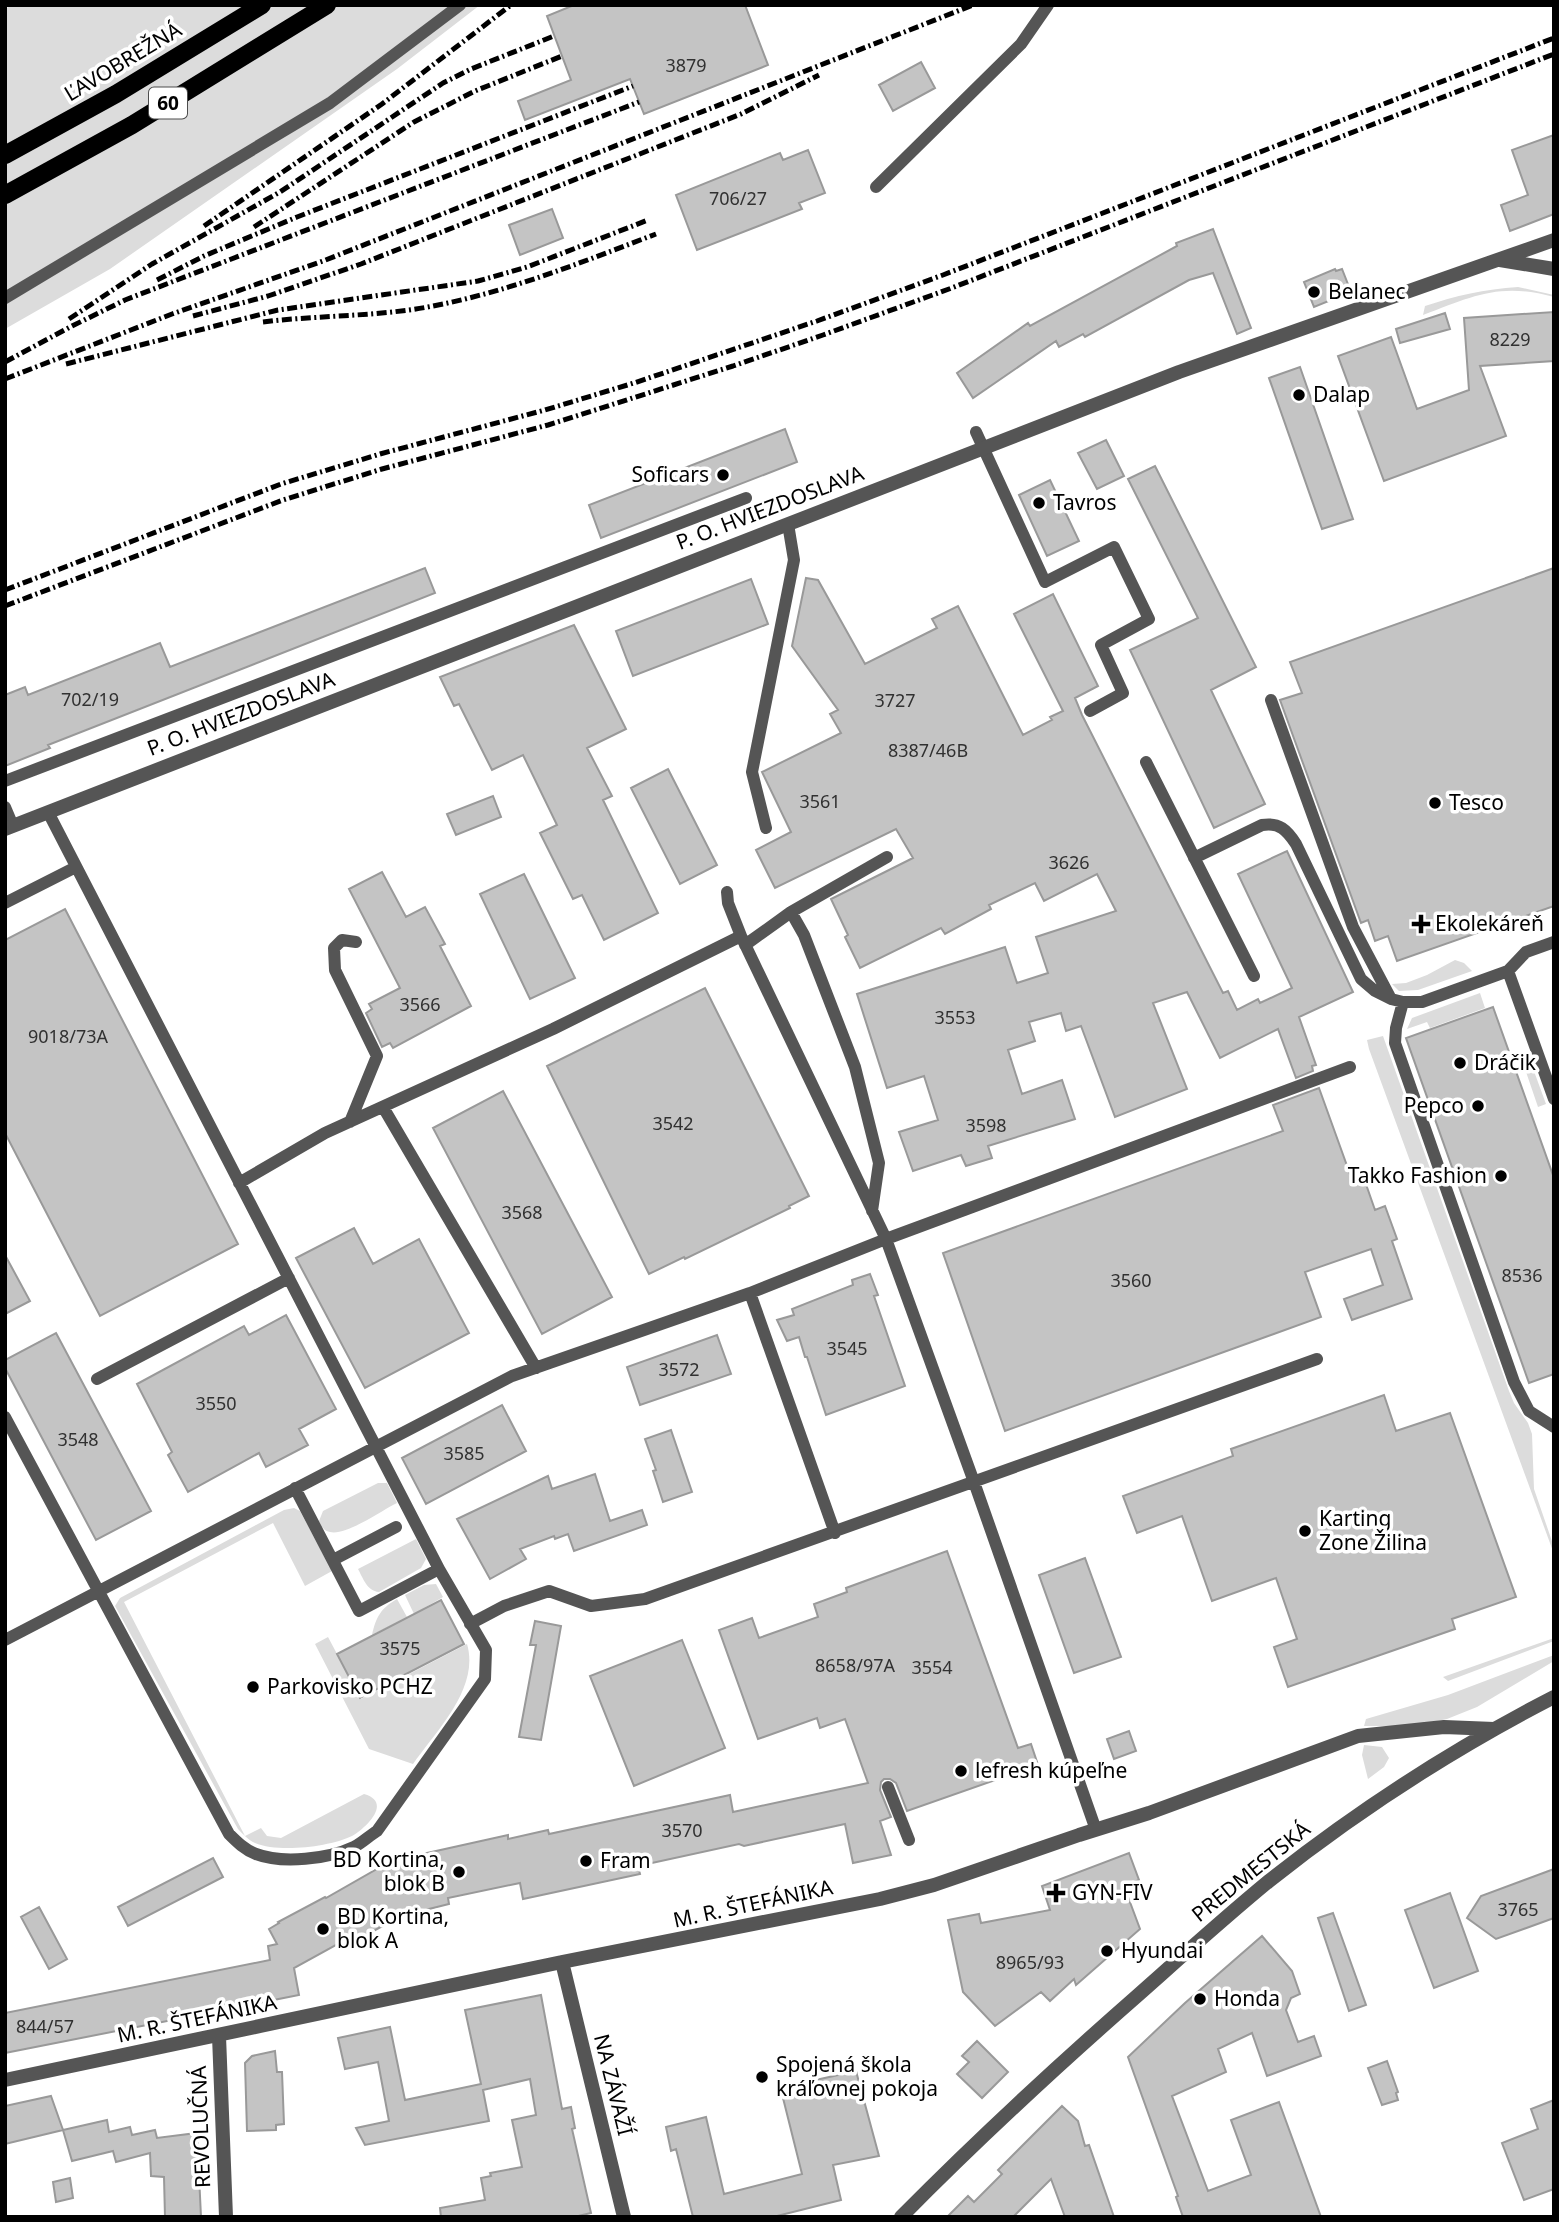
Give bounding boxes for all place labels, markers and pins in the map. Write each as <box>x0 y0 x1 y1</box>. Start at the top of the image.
place label: Belanec <box>1328 277 1406 305</box>
marker: Belanec <box>1306 284 1322 300</box>
place label: Dalap <box>1313 380 1370 408</box>
marker: Dalap <box>1291 387 1307 403</box>
place label: Soficars <box>632 460 709 488</box>
marker: Soficars <box>715 467 731 483</box>
place label: Tavros <box>1053 488 1116 516</box>
marker: Tavros <box>1031 495 1047 511</box>
place label: Tesco <box>1449 788 1504 816</box>
marker: Tesco <box>1427 795 1443 811</box>
place label: Ekolekáreň <box>1435 909 1544 937</box>
marker: Ekolekáreň <box>1413 916 1429 932</box>
place label: Dráčik <box>1474 1048 1537 1076</box>
marker: Dráčik <box>1452 1055 1468 1071</box>
place label: Pepco <box>1404 1091 1464 1119</box>
marker: Pepco <box>1470 1098 1486 1114</box>
place label: Takko Fashion <box>1348 1161 1487 1189</box>
marker: Takko Fashion <box>1493 1168 1509 1184</box>
place label: Karting Zone Žilina <box>1319 1504 1427 1556</box>
marker: Karting Zone Žilina <box>1297 1523 1313 1539</box>
place label: Parkovisko PCHZ <box>267 1672 433 1700</box>
marker: Parkovisko PCHZ <box>245 1679 261 1695</box>
place label: lefresh kúpeľne <box>975 1756 1127 1784</box>
marker: lefresh kúpeľne <box>953 1763 969 1779</box>
place label: BD Kortina, blok B <box>333 1845 445 1897</box>
place label: Fram <box>600 1846 651 1874</box>
marker: Fram <box>578 1853 594 1869</box>
marker: BD Kortina, blok B <box>451 1864 467 1880</box>
place label: GYN-FIV <box>1072 1878 1153 1906</box>
marker: GYN-FIV <box>1046 1883 1066 1903</box>
place label: BD Kortina, blok A <box>337 1902 449 1954</box>
marker: BD Kortina, blok A <box>315 1921 331 1937</box>
place label: Hyundai <box>1121 1936 1203 1964</box>
marker: Hyundai <box>1099 1943 1115 1959</box>
place label: Honda <box>1214 1984 1280 2012</box>
marker: Honda <box>1192 1991 1208 2007</box>
place label: Spojená škola kráľovnej pokoja <box>776 2050 938 2102</box>
marker: Spojená škola kráľovnej pokoja <box>754 2069 770 2085</box>

